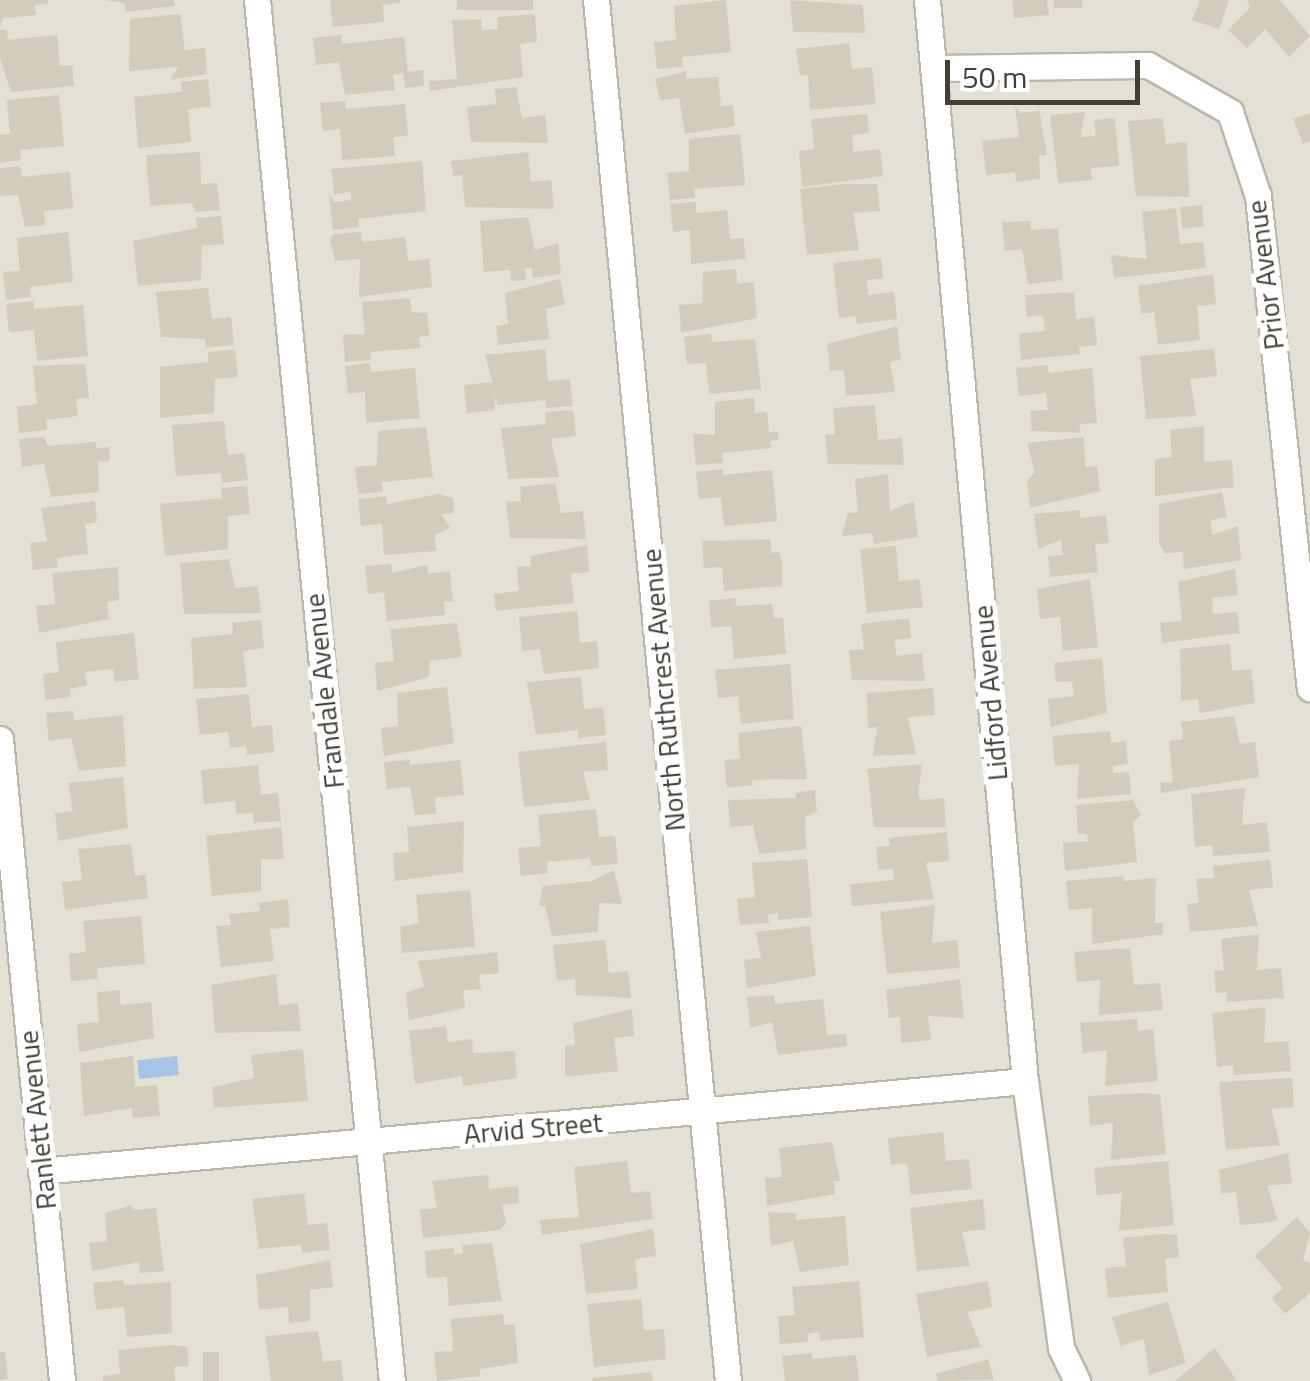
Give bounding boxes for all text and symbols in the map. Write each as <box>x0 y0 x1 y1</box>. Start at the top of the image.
scale bar <box>950 40 1145 102</box>
text: 50 m <box>962 54 1027 100</box>
street label: Prior Avenue <box>1239 198 1291 352</box>
street label: North Ruthcrest Avenue <box>634 547 692 833</box>
street label: Frandale Avenue <box>297 592 351 790</box>
street label: Lidford Avenue <box>966 604 1014 782</box>
street label: Ranlett Avenue <box>11 1029 63 1211</box>
street label: Arvid Street <box>462 1105 604 1151</box>

